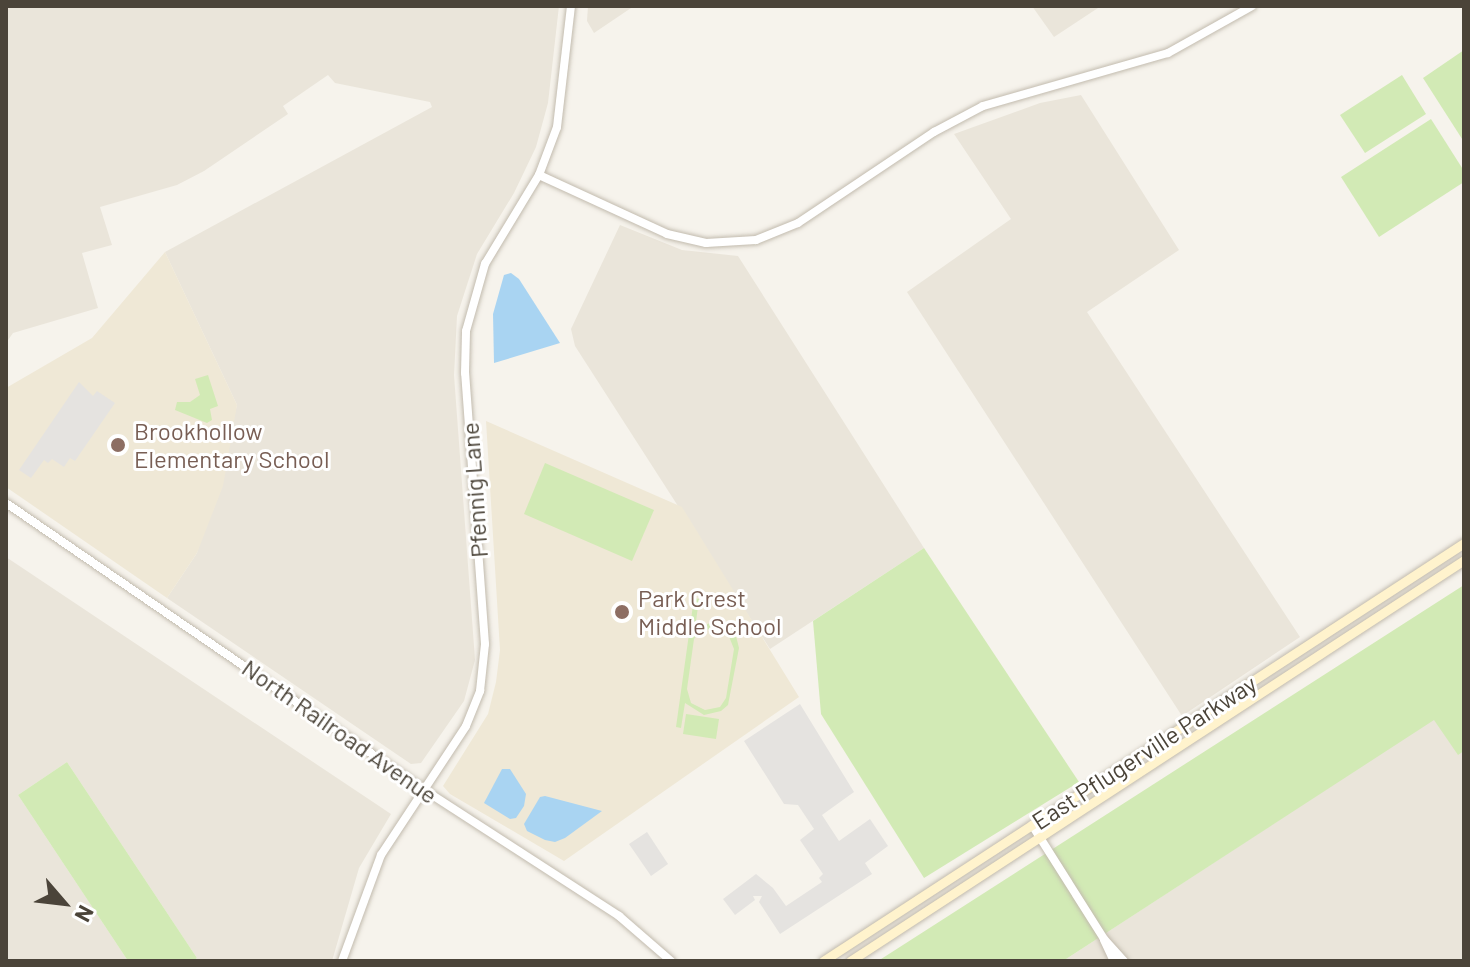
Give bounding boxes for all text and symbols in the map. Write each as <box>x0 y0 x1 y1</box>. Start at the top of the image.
place label: Brookhollow Elementary School <box>134 417 329 473</box>
street label: Pfennig Lane <box>455 421 493 559</box>
marker: Brookhollow Elementary School <box>109 436 127 454</box>
place label: Park Crest Middle School <box>638 584 782 640</box>
marker: Park Crest Middle School <box>613 603 631 621</box>
street label: North Railroad Avenue <box>237 653 443 809</box>
street label: East Pflugerville Parkway <box>1026 669 1262 835</box>
north arrow <box>24 863 104 943</box>
text: N <box>70 902 100 927</box>

